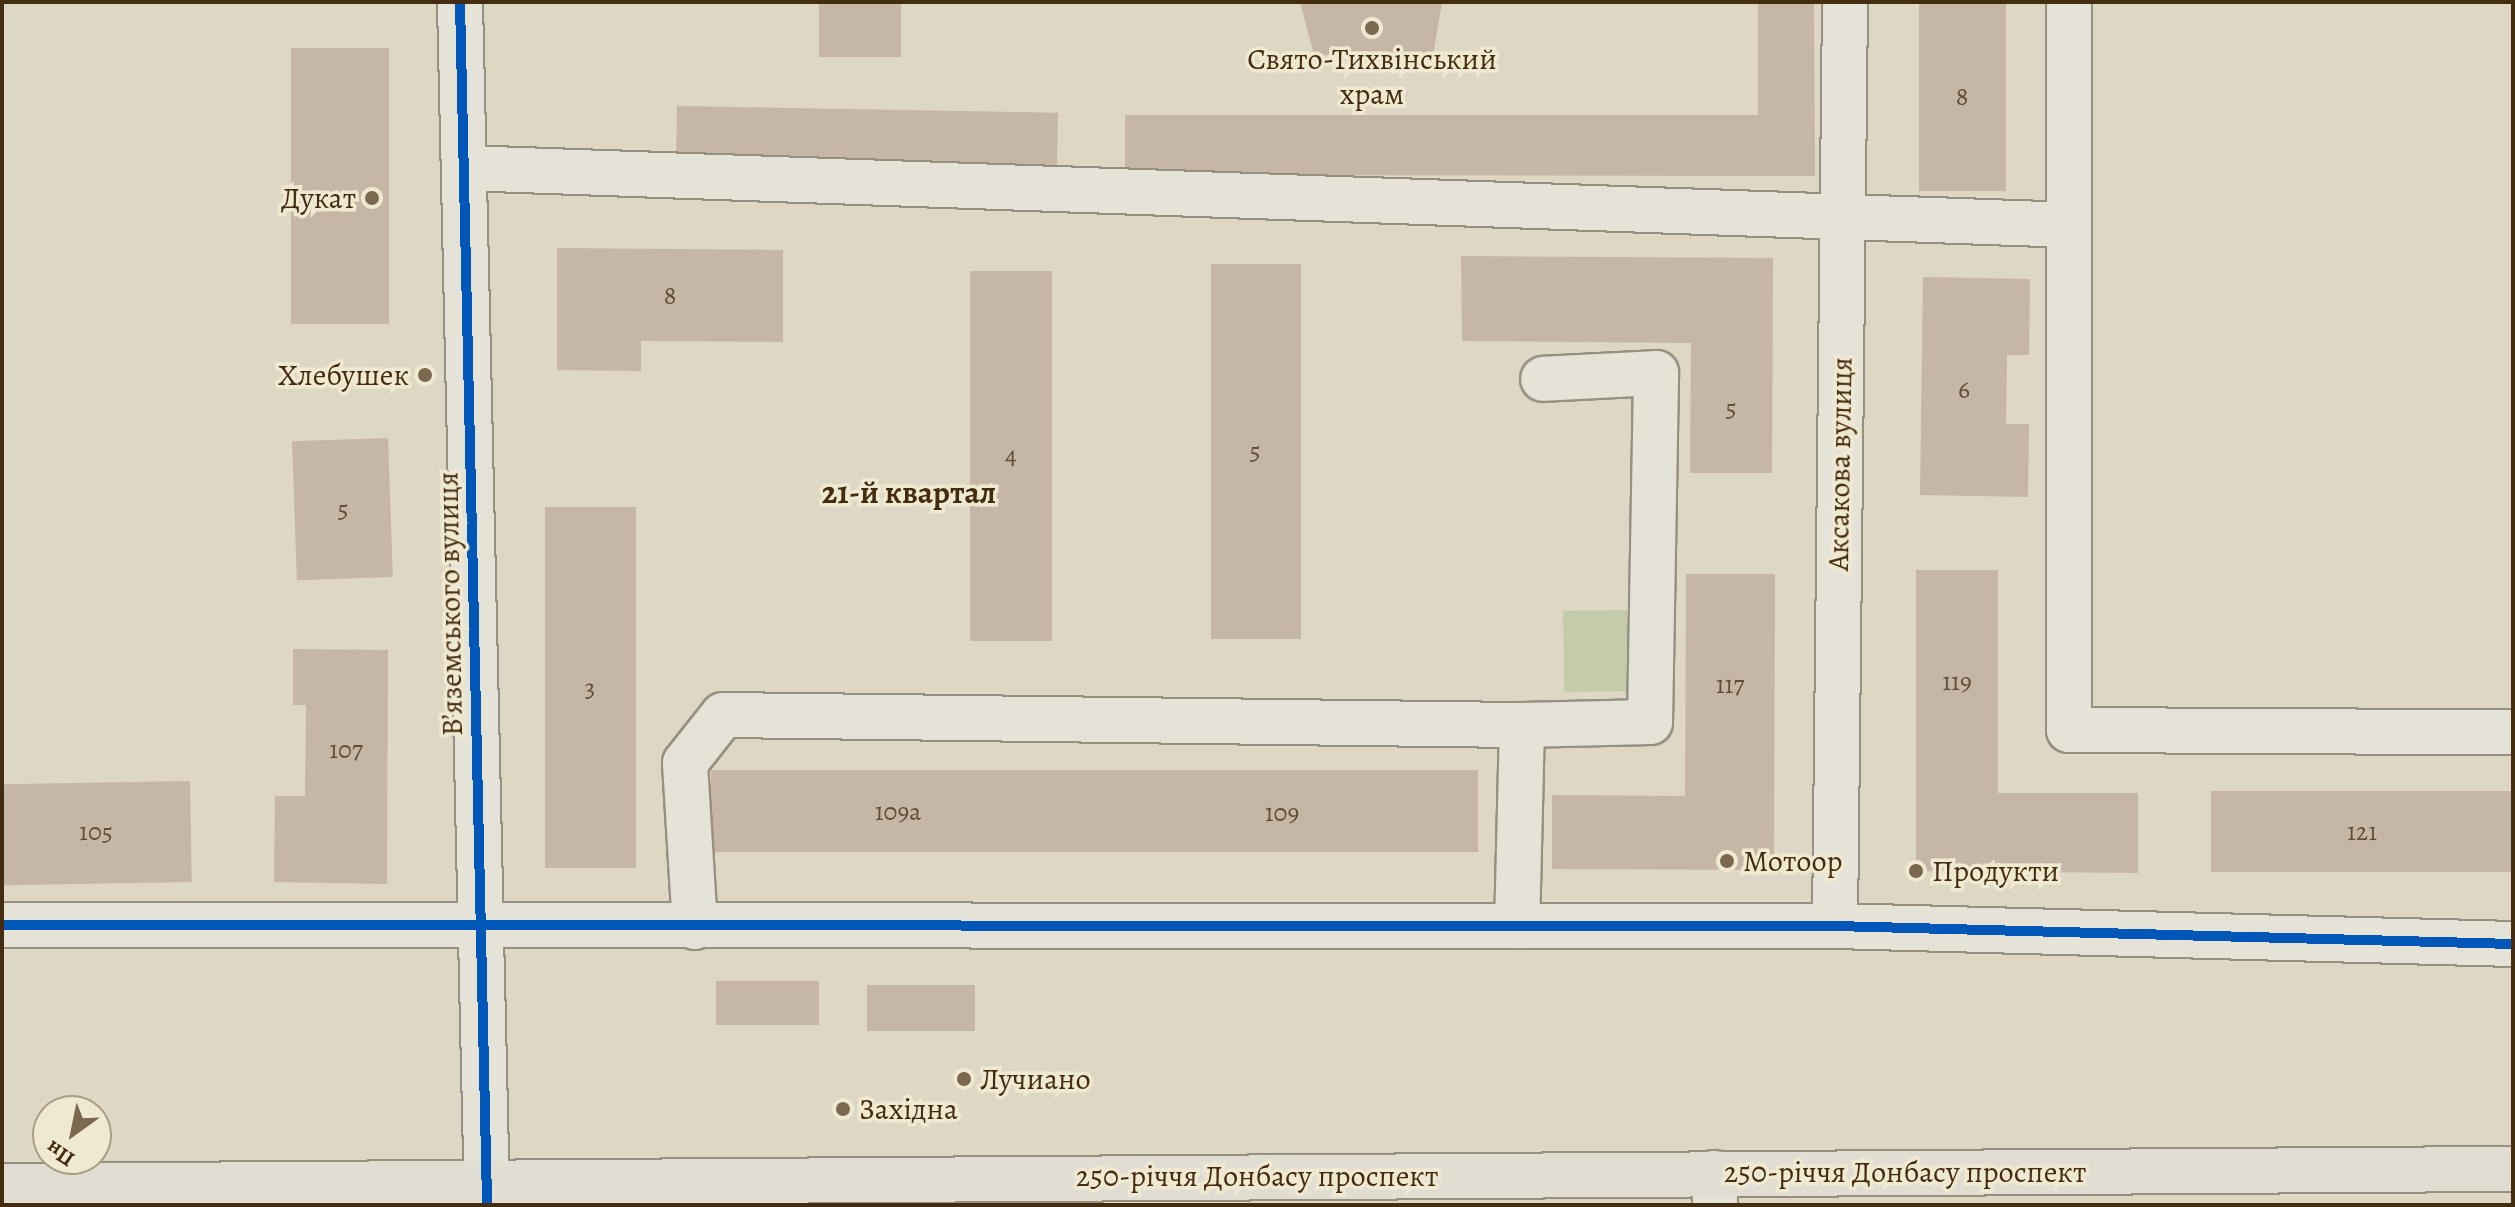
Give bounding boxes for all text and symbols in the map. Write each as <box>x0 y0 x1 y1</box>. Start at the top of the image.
marker: Свято-Тихвінський храм <box>1363 19 1381 37</box>
place label: Свято-Тихвінський храм <box>1247 41 1497 112</box>
house number: 8 <box>1956 81 1968 113</box>
place label: Дукат <box>281 180 356 216</box>
marker: Дукат <box>363 189 381 207</box>
house number: 8 <box>664 280 676 312</box>
place label: Хлебушек <box>278 357 409 393</box>
street label: Аксакова вулиця <box>1820 357 1860 571</box>
marker: Хлебушек <box>416 366 434 384</box>
house number: 6 <box>1958 374 1970 406</box>
house number: 5 <box>1725 392 1737 424</box>
house number: 5 <box>1249 435 1261 467</box>
house number: 4 <box>1005 440 1017 472</box>
street label: В’яземського вулиця <box>430 471 470 737</box>
district label: 21-й квартал <box>822 473 996 511</box>
house number: 5 <box>337 493 349 525</box>
house number: 119 <box>1942 666 1972 698</box>
house number: 117 <box>1716 669 1744 701</box>
house number: 3 <box>585 672 595 704</box>
house number: 107 <box>329 734 363 766</box>
house number: 109а <box>875 796 921 828</box>
house number: 109 <box>1265 797 1299 829</box>
house number: 105 <box>79 816 113 848</box>
house number: 121 <box>2347 816 2377 848</box>
place label: Мотоор <box>1743 843 1842 879</box>
marker: Мотоор <box>1718 852 1736 870</box>
place label: Продукти <box>1932 853 2059 889</box>
marker: Продукти <box>1907 862 1925 880</box>
place label: Лучиано <box>980 1061 1091 1097</box>
marker: Лучиано <box>955 1070 973 1088</box>
place label: Західна <box>859 1091 958 1127</box>
north arrow <box>32 1095 112 1175</box>
marker: Західна <box>834 1100 852 1118</box>
text: Пн <box>40 1133 80 1174</box>
street label: 250-річчя Донбасу проспект <box>1724 1154 2086 1190</box>
street label: 250-річчя Донбасу проспект <box>1076 1158 1438 1194</box>

